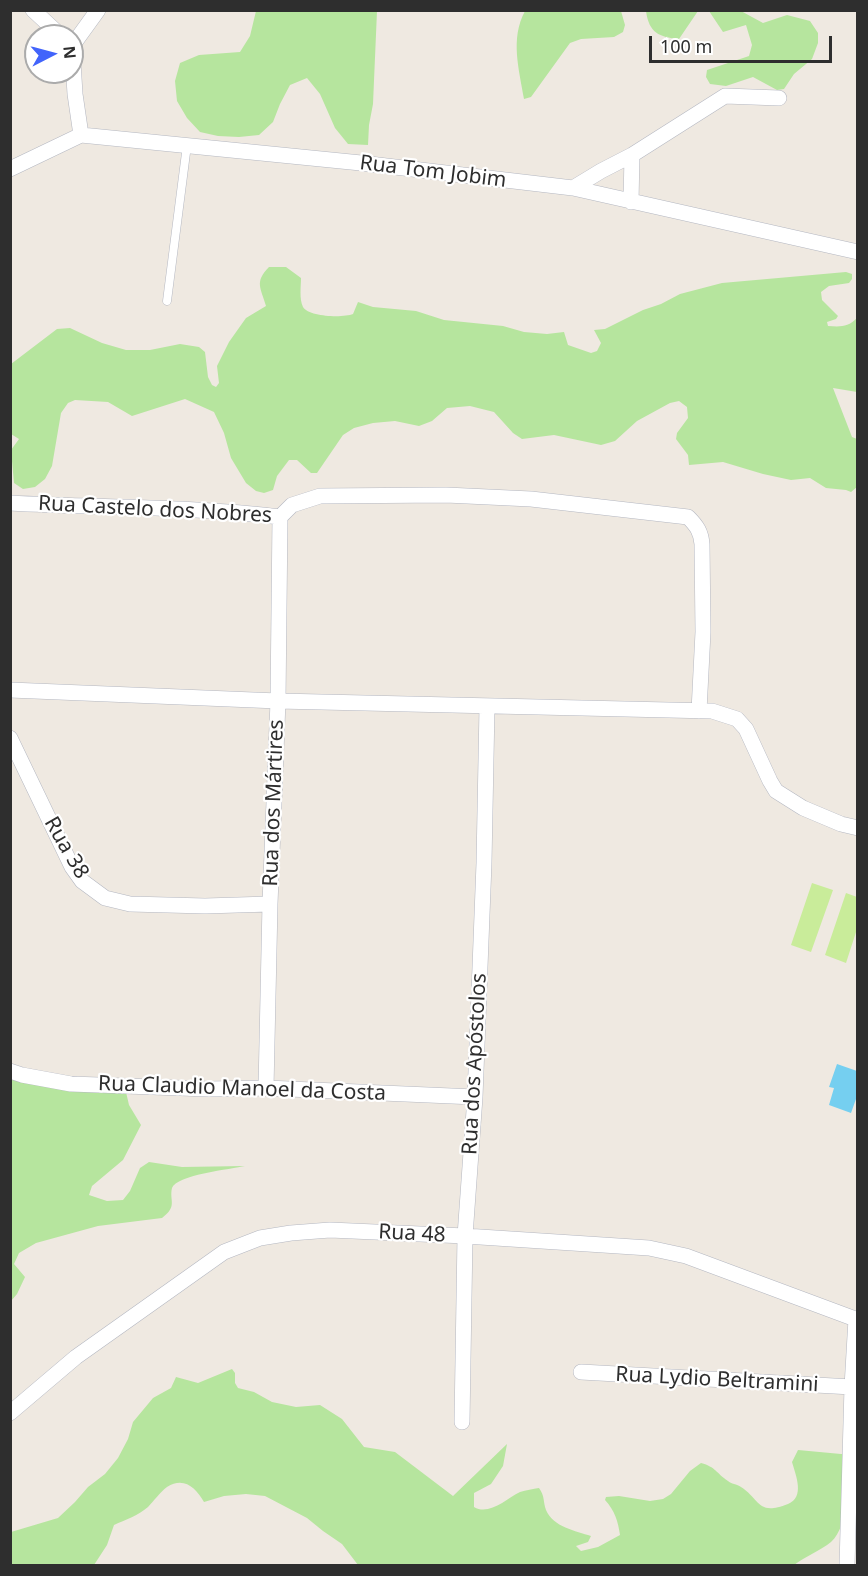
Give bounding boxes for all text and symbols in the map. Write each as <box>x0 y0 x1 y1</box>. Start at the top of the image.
north arrow <box>24 24 84 84</box>
scale bar <box>652 24 835 62</box>
text: 100 m <box>660 34 712 58</box>
text: N <box>58 45 82 60</box>
street label: Rua Tom Jobim <box>358 150 508 194</box>
street label: Rua Castelo dos Nobres <box>37 491 273 529</box>
street label: Rua dos Mártires <box>258 719 290 887</box>
street label: Rua 38 <box>38 813 94 883</box>
street label: Rua dos Apóstolos <box>458 972 492 1156</box>
street label: Rua Claudio Manoel da Costa <box>98 1071 386 1107</box>
street label: Rua 48 <box>378 1220 446 1248</box>
street label: Rua Lydio Beltramini <box>615 1362 819 1398</box>

